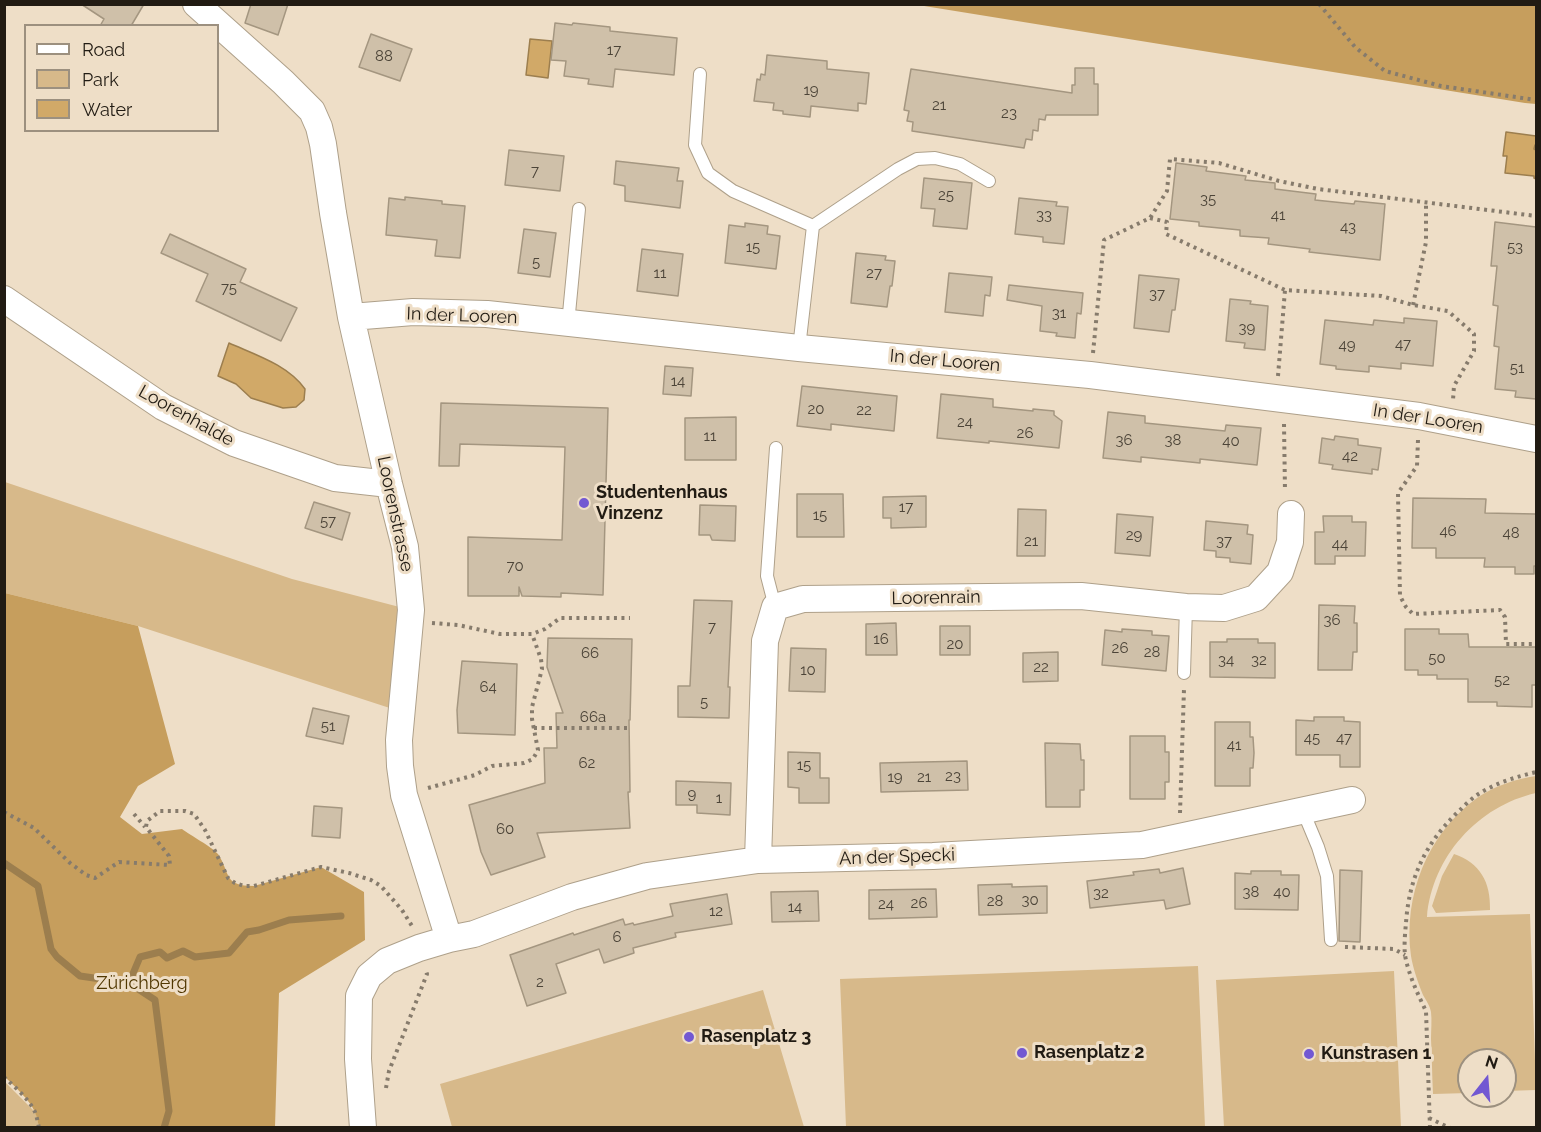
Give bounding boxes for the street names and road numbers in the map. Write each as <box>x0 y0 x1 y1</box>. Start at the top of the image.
street label: In der Looren <box>406 303 518 329</box>
street label: In der Looren <box>889 345 1001 377</box>
street label: Loorenhalde <box>135 381 237 451</box>
street label: In der Looren <box>1371 400 1485 438</box>
street label: Loorenstrasse <box>372 454 418 574</box>
street label: Loorenrain <box>891 586 981 610</box>
street label: An der Specki <box>839 844 955 870</box>

